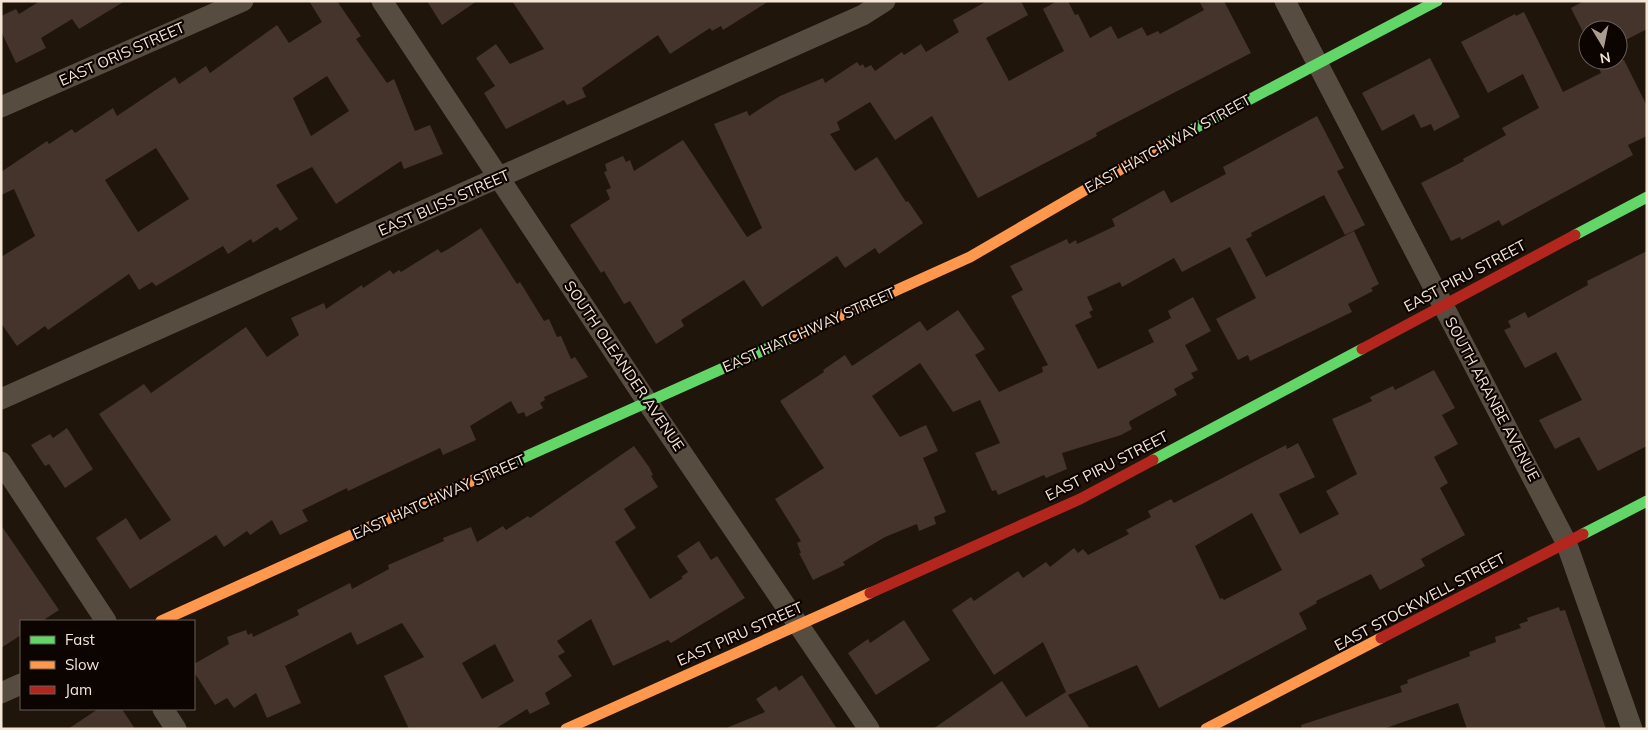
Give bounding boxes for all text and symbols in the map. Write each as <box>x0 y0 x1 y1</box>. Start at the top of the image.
street label: EAST ORIS STREET <box>56 17 188 90</box>
north arrow <box>1578 20 1628 70</box>
text: N <box>1598 48 1612 68</box>
street label: EAST HATCHWAY STREET <box>1081 90 1254 197</box>
street label: EAST BLISS STREET <box>375 165 512 240</box>
street label: EAST PIRU STREET <box>1400 235 1529 316</box>
street label: SOUTH OLEANDER AVENUE <box>560 277 689 455</box>
street label: EAST HATCHWAY STREET <box>719 283 898 376</box>
street label: SOUTH ARANBE AVENUE <box>1441 313 1544 484</box>
street label: EAST PIRU STREET <box>1042 426 1172 505</box>
street label: EAST HATCHWAY STREET <box>349 450 528 543</box>
street label: EAST STOCKWELL STREET <box>1331 548 1509 655</box>
street label: EAST PIRU STREET <box>674 597 806 670</box>
legend <box>20 620 195 710</box>
text: Fast <box>65 630 95 649</box>
text: Slow <box>65 655 99 674</box>
text: Jam <box>65 680 92 699</box>

